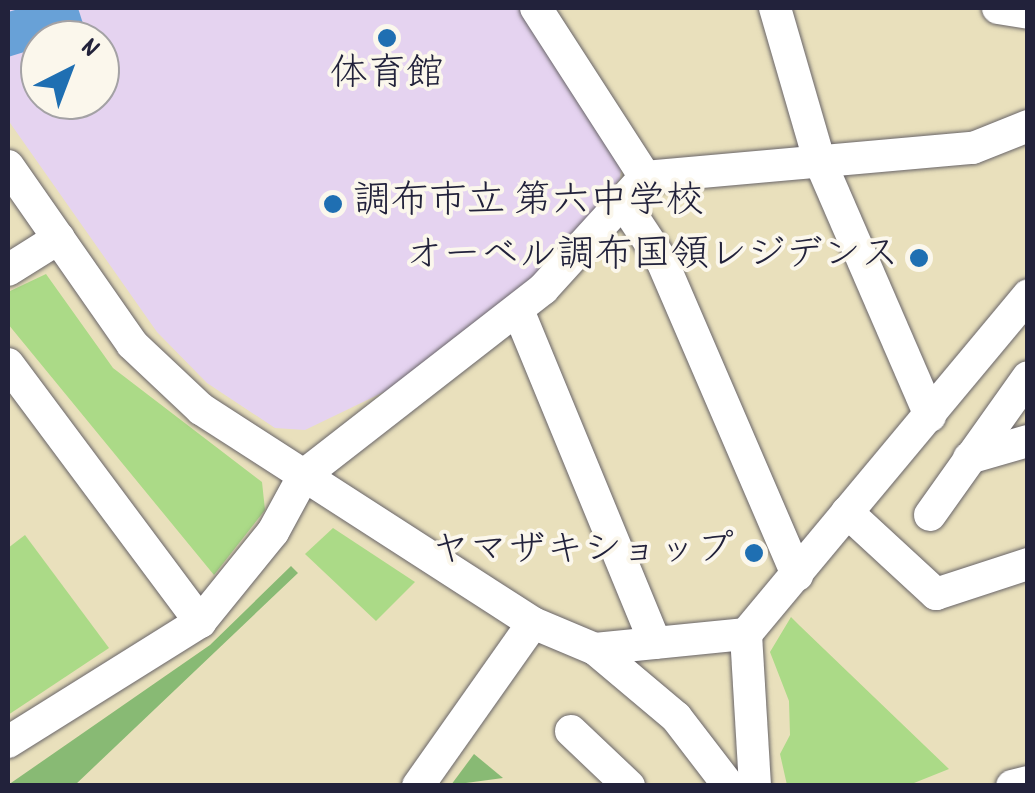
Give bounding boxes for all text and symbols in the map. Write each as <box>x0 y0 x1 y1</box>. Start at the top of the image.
north arrow <box>20 20 120 120</box>
marker: 体育館 <box>376 27 398 49</box>
text: N <box>70 30 107 69</box>
place label: 体育館 <box>330 54 444 100</box>
place label: 調布市立 第六中学校 <box>353 181 704 227</box>
marker: 調布市立 第六中学校 <box>322 193 344 215</box>
place label: オーベル調布国領レジデンス <box>405 235 899 281</box>
marker: オーベル調布国領レジデンス <box>908 247 930 269</box>
place label: ヤマザキショップ <box>430 530 734 576</box>
marker: ヤマザキショップ <box>743 542 765 564</box>

